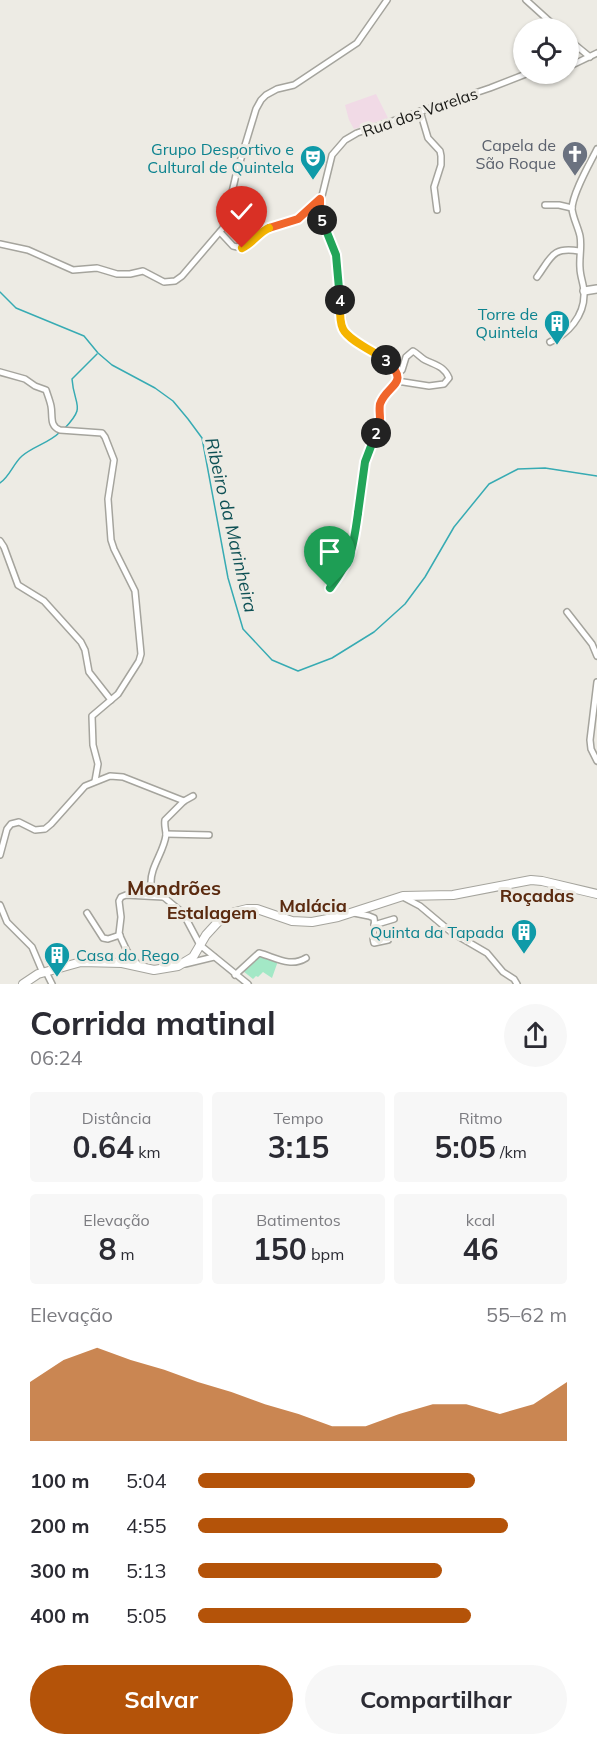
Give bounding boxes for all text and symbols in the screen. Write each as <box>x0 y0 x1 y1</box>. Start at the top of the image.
map controls <box>513 18 579 84</box>
button: locate <box>513 18 579 84</box>
street label: Rua dos Varelas <box>360 83 480 141</box>
place label: Capela de São Roque <box>476 135 556 173</box>
place label: Grupo Desportivo e Cultural de Quintela <box>147 139 294 177</box>
church icon: Capela de São Roque <box>560 139 590 177</box>
theatre icon: Grupo Desportivo e Cultural de Quintela <box>298 143 328 181</box>
pin <box>216 186 267 248</box>
icon: check <box>225 195 258 228</box>
pin: 5 <box>307 205 337 235</box>
text: 5 <box>317 210 327 230</box>
pin: 4 <box>325 285 355 315</box>
text: 4 <box>335 290 345 310</box>
place label: Torre de Quintela <box>476 304 538 342</box>
building icon: Torre de Quintela <box>542 308 572 346</box>
pin: 3 <box>371 345 401 375</box>
text: 3 <box>381 350 391 370</box>
pin: 2 <box>361 418 391 448</box>
text: 2 <box>371 423 381 443</box>
water label: Ribeiro da Marinheira <box>200 435 263 615</box>
pin <box>304 526 355 588</box>
icon: arrive <box>313 535 346 568</box>
district label: Mondrões <box>127 875 221 900</box>
district label: Roçadas <box>500 884 574 907</box>
district label: Malácia <box>279 894 347 917</box>
district label: Estalagem <box>167 901 257 924</box>
building icon: Quinta da Tapada <box>509 917 539 955</box>
place label: Quinta da Tapada <box>370 922 504 942</box>
building icon: Casa do Rego <box>42 940 72 978</box>
place label: Casa do Rego <box>76 945 179 965</box>
text: Corrida matinal <box>30 1002 276 1043</box>
button: share <box>504 1004 567 1067</box>
text: 06:24 <box>30 1045 83 1070</box>
text: Distância <box>82 1108 151 1128</box>
text: Tempo <box>274 1108 323 1128</box>
text: Ritmo <box>459 1108 502 1128</box>
text: 0.64 <box>73 1128 134 1166</box>
text: 3:15 <box>268 1128 329 1166</box>
text: 5:05 <box>434 1128 496 1166</box>
text: km <box>134 1142 160 1162</box>
text: /km <box>496 1142 527 1162</box>
text: Elevação <box>83 1210 150 1230</box>
text: Batimentos <box>256 1210 341 1230</box>
text: kcal <box>466 1210 495 1230</box>
text: 8 <box>98 1230 116 1268</box>
text: 150 <box>253 1230 307 1268</box>
text: 46 <box>463 1230 499 1268</box>
text: m <box>116 1244 135 1264</box>
text: bpm <box>307 1244 344 1264</box>
text: Elevação <box>30 1302 113 1327</box>
text: 55–62 m <box>486 1302 567 1327</box>
text: 100 m <box>30 1468 89 1493</box>
text: 5:04 <box>126 1468 167 1493</box>
text: 200 m <box>30 1513 89 1538</box>
text: 4:55 <box>126 1513 167 1538</box>
text: 300 m <box>30 1558 89 1583</box>
text: 5:13 <box>126 1558 167 1583</box>
text: 400 m <box>30 1603 89 1628</box>
text: 5:05 <box>126 1603 167 1628</box>
button: Salvar <box>30 1665 293 1734</box>
button: Compartilhar <box>305 1665 567 1734</box>

